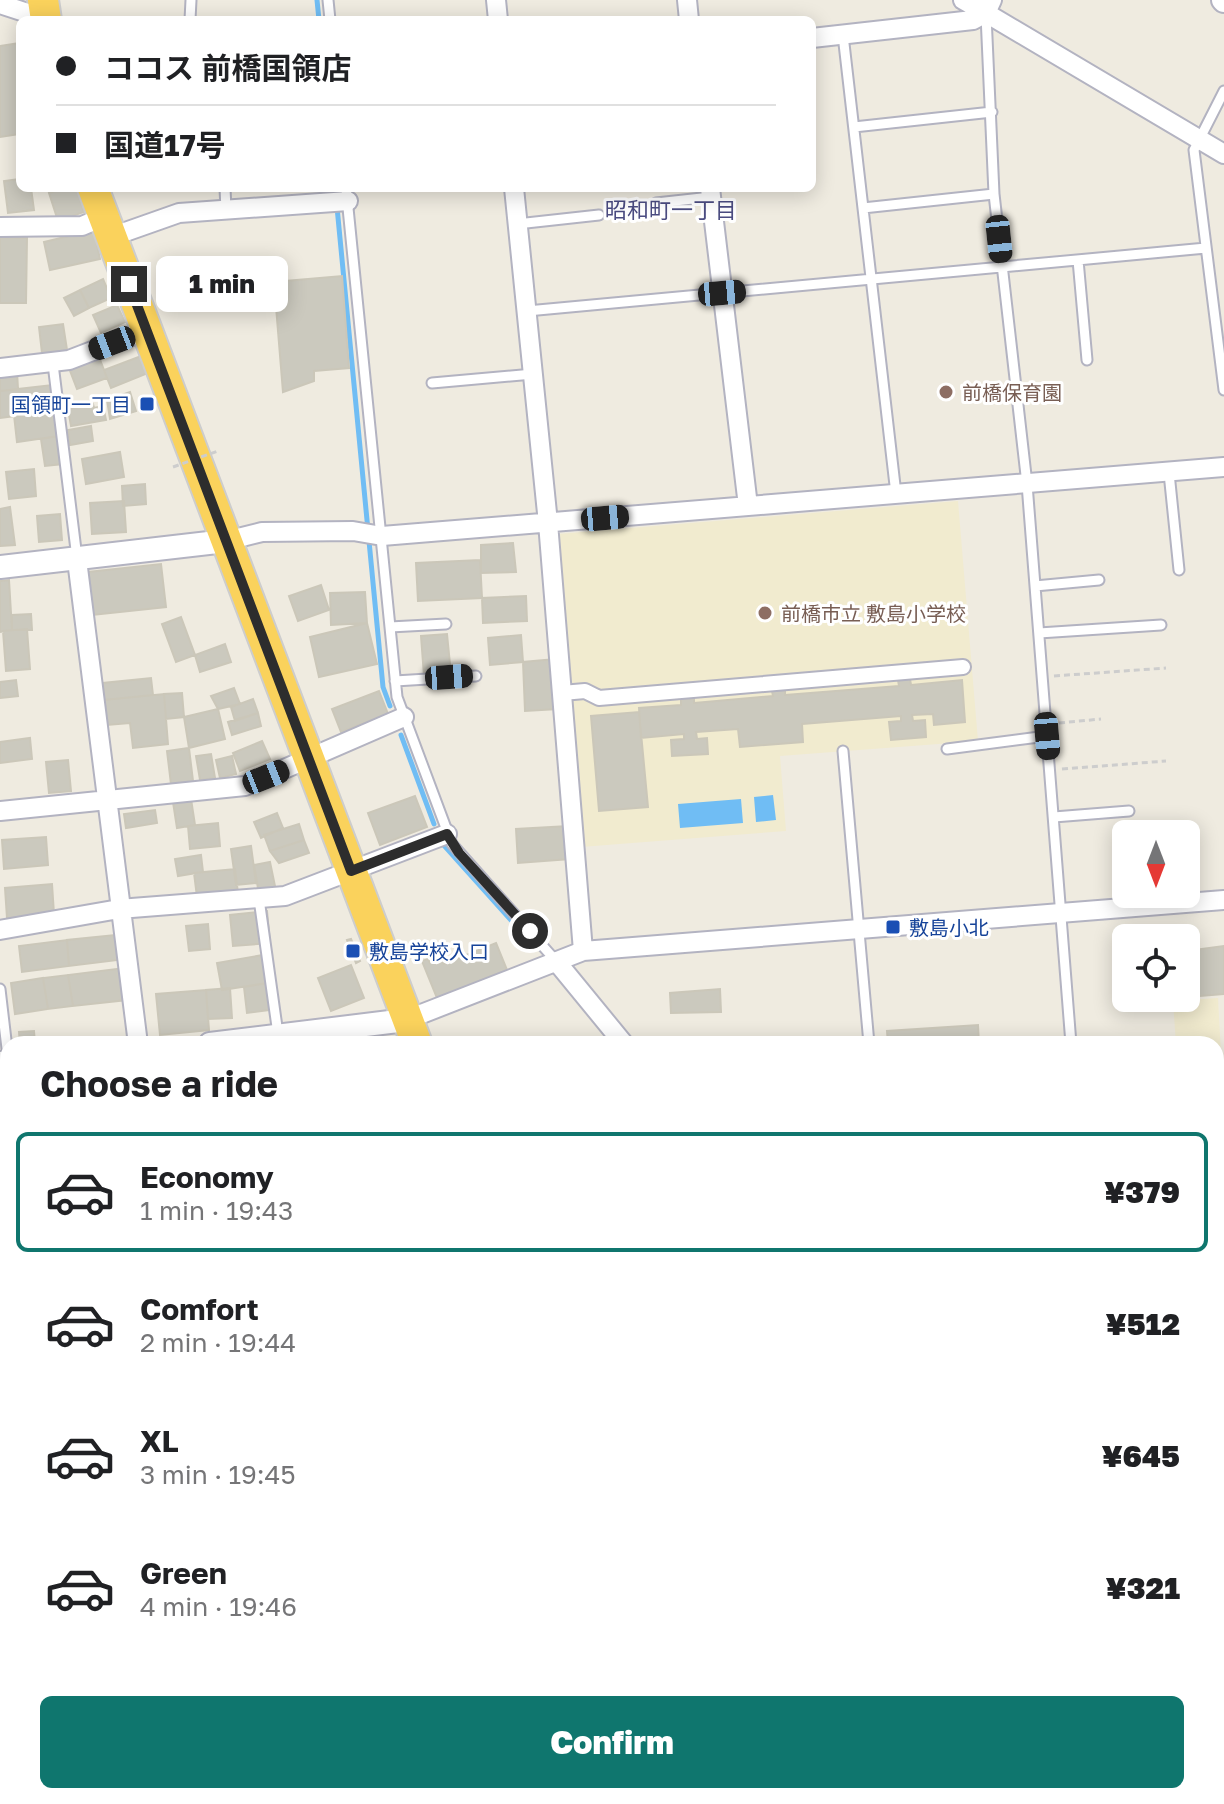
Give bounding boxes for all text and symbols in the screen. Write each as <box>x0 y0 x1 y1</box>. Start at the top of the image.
text: ココス 前橋国領店 <box>104 50 352 86</box>
text: 国道17号 <box>104 127 226 163</box>
district label: 昭和町一丁目 <box>605 196 737 223</box>
car <box>985 214 1013 264</box>
callout: 1 min <box>157 256 289 312</box>
route end <box>111 266 147 302</box>
text: 1 min <box>189 268 255 299</box>
car <box>697 279 747 307</box>
car <box>85 323 139 363</box>
place label: 前橋保育園 <box>962 380 1062 404</box>
marker: 前橋保育園 <box>937 383 955 401</box>
place label: 国領町一丁目 <box>11 392 131 416</box>
marker: 国領町一丁目 <box>138 395 156 413</box>
car <box>580 504 630 532</box>
place label: 前橋市立 敷島小学校 <box>781 601 966 625</box>
marker: 前橋市立 敷島小学校 <box>756 604 774 622</box>
car <box>424 663 474 691</box>
car <box>1033 711 1061 761</box>
car <box>239 757 293 797</box>
north arrow <box>1112 820 1200 908</box>
map controls <box>1112 820 1200 1012</box>
route start <box>512 913 548 949</box>
place label: 敷島小北 <box>909 915 989 939</box>
marker: 敷島小北 <box>884 918 902 936</box>
button: locate <box>1112 924 1200 1012</box>
place label: 敷島学校入口 <box>369 939 489 963</box>
marker: 敷島学校入口 <box>344 942 362 960</box>
text: Choose a ride <box>40 1062 278 1105</box>
icon: car <box>44 1156 116 1228</box>
text: Economy <box>140 1159 274 1195</box>
text: ¥379 <box>1104 1174 1180 1210</box>
text: 1 min · 19:43 <box>140 1195 293 1226</box>
icon: car <box>44 1288 116 1360</box>
text: Comfort <box>140 1291 259 1327</box>
text: ¥512 <box>1106 1306 1180 1342</box>
text: 2 min · 19:44 <box>140 1327 296 1358</box>
icon: car <box>44 1420 116 1492</box>
text: XL <box>140 1423 179 1459</box>
text: ¥645 <box>1101 1438 1180 1474</box>
text: 3 min · 19:45 <box>140 1459 296 1490</box>
icon: car <box>44 1552 116 1624</box>
text: Green <box>140 1555 227 1591</box>
text: ¥321 <box>1106 1570 1180 1606</box>
text: 4 min · 19:46 <box>140 1591 297 1622</box>
button: Confirm <box>40 1696 1184 1788</box>

